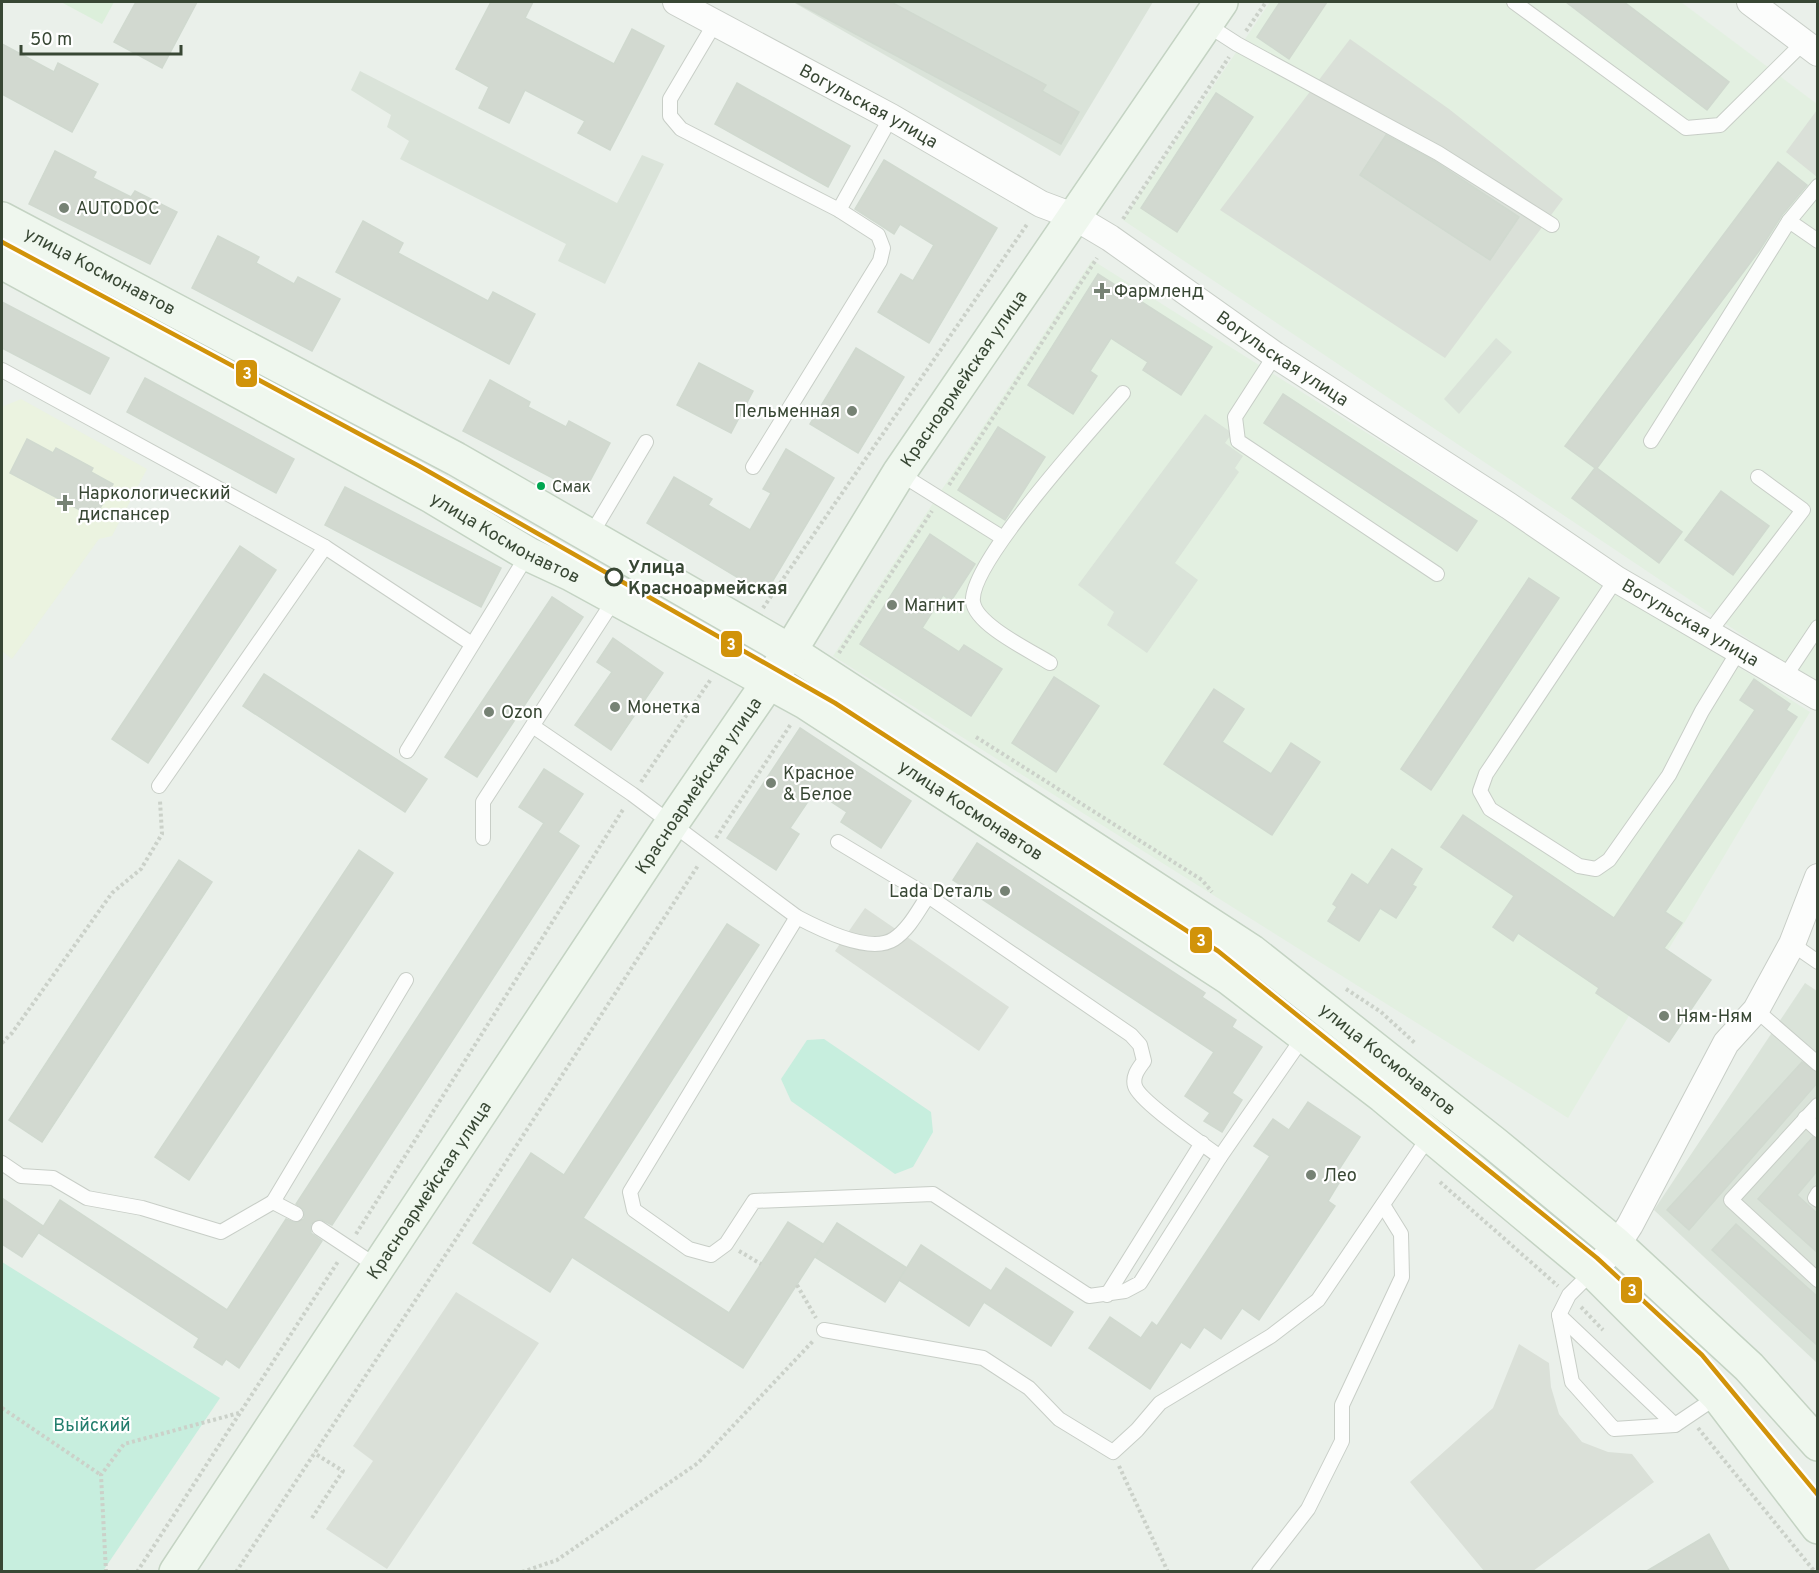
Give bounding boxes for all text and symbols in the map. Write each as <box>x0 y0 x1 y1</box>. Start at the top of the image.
scale bar <box>21 18 182 56</box>
text: 50 m <box>30 29 72 52</box>
street label: Вогульская улица <box>795 60 942 155</box>
place label: AUTODOC <box>76 198 160 221</box>
marker: AUTODOC <box>57 201 71 215</box>
street label: улица Космонавтов <box>20 223 179 322</box>
place label: Фармленд <box>1114 281 1204 304</box>
marker: Фармленд <box>1095 284 1109 298</box>
street label: Красноармейская улица <box>896 287 1033 472</box>
street label: Вогульская улица <box>1211 307 1352 412</box>
line badge: 3 <box>235 359 258 388</box>
text: 3 <box>242 365 252 385</box>
place label: Пельменная <box>734 401 840 424</box>
marker: Пельменная <box>845 404 859 418</box>
place label: Смак <box>552 478 591 498</box>
marker: Смак <box>535 480 547 492</box>
place label: Наркологический диспансер <box>78 483 231 527</box>
street label: улица Космонавтов <box>426 488 584 590</box>
marker: Наркологический диспансер <box>56 494 74 512</box>
place label: Улица Красноармейская <box>628 557 788 601</box>
marker: Улица Красноармейская <box>605 568 623 586</box>
street label: Вогульская улица <box>1617 575 1762 673</box>
place label: Магнит <box>904 595 965 618</box>
marker: Магнит <box>885 598 899 612</box>
line badge: 3 <box>720 630 743 658</box>
text: 3 <box>726 636 736 656</box>
street label: Красноармейская улица <box>631 693 768 879</box>
place label: Монетка <box>627 697 700 720</box>
marker: Монетка <box>608 700 622 714</box>
place label: Ozon <box>501 702 543 725</box>
marker: Ozon <box>482 705 496 719</box>
street label: улица Космонавтов <box>894 756 1047 867</box>
place label: Красное & Белое <box>783 763 854 807</box>
marker: Красное & Белое <box>764 776 778 790</box>
place label: Lada Dеталь <box>889 881 993 904</box>
marker: Lada Dеталь <box>998 884 1012 898</box>
line badge: 3 <box>1189 926 1213 954</box>
text: 3 <box>1196 932 1206 952</box>
street label: улица Космонавтов <box>1314 999 1460 1121</box>
place label: Ням-Ням <box>1676 1006 1752 1029</box>
marker: Ням-Ням <box>1657 1009 1671 1023</box>
street label: Красноармейская улица <box>363 1097 498 1285</box>
place label: Лео <box>1323 1165 1357 1188</box>
marker: Лео <box>1304 1168 1318 1182</box>
line badge: 3 <box>1620 1276 1643 1304</box>
text: 3 <box>1627 1282 1637 1302</box>
park label: Выйский <box>53 1415 131 1438</box>

